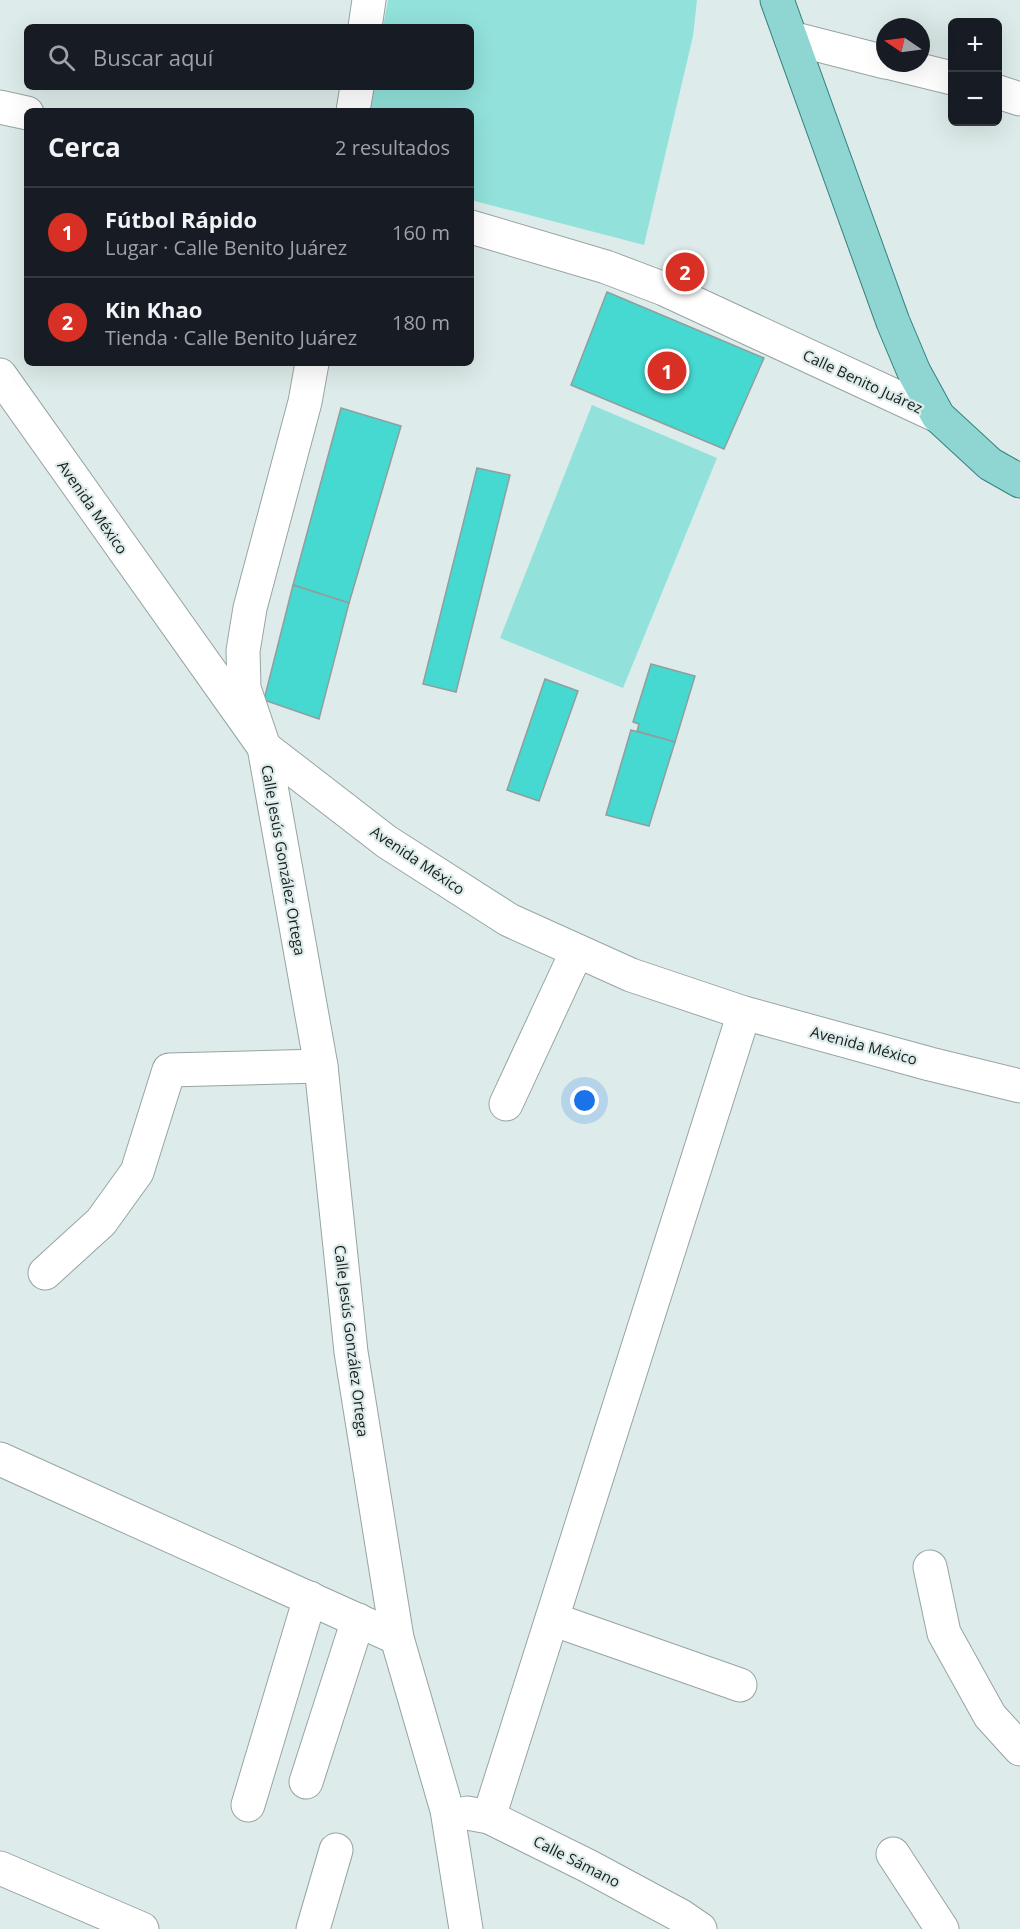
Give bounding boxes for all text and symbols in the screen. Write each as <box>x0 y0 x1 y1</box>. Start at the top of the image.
north arrow <box>876 18 930 72</box>
map controls <box>948 18 1002 126</box>
button: + <box>948 18 1002 72</box>
search box <box>24 24 474 90</box>
icon: search <box>45 41 78 74</box>
text: Buscar aquí <box>93 42 213 72</box>
button: − <box>948 72 1002 126</box>
text: Cerca <box>48 129 121 165</box>
text: 2 resultados <box>335 134 450 161</box>
text: Fútbol Rápido <box>105 204 257 234</box>
text: 1 <box>62 219 73 246</box>
text: 160 m <box>392 219 450 246</box>
text: Lugar · Calle Benito Juárez <box>105 234 347 261</box>
pin: 2 <box>666 250 704 294</box>
text: Kin Khao <box>105 294 202 324</box>
text: 2 <box>62 309 73 336</box>
text: 180 m <box>392 309 450 336</box>
text: Tienda · Calle Benito Juárez <box>105 324 357 351</box>
street label: Calle Benito Juárez <box>800 344 926 418</box>
pin: 1 <box>648 348 686 394</box>
street label: Avenida México <box>53 456 133 558</box>
street label: Calle Jesús González Ortega <box>257 763 311 957</box>
street label: Avenida México <box>367 821 469 899</box>
street label: Avenida México <box>808 1021 920 1069</box>
your location <box>570 1086 599 1115</box>
street label: Calle Jesús González Ortega <box>330 1244 374 1438</box>
street label: Calle Sámano <box>530 1831 624 1891</box>

